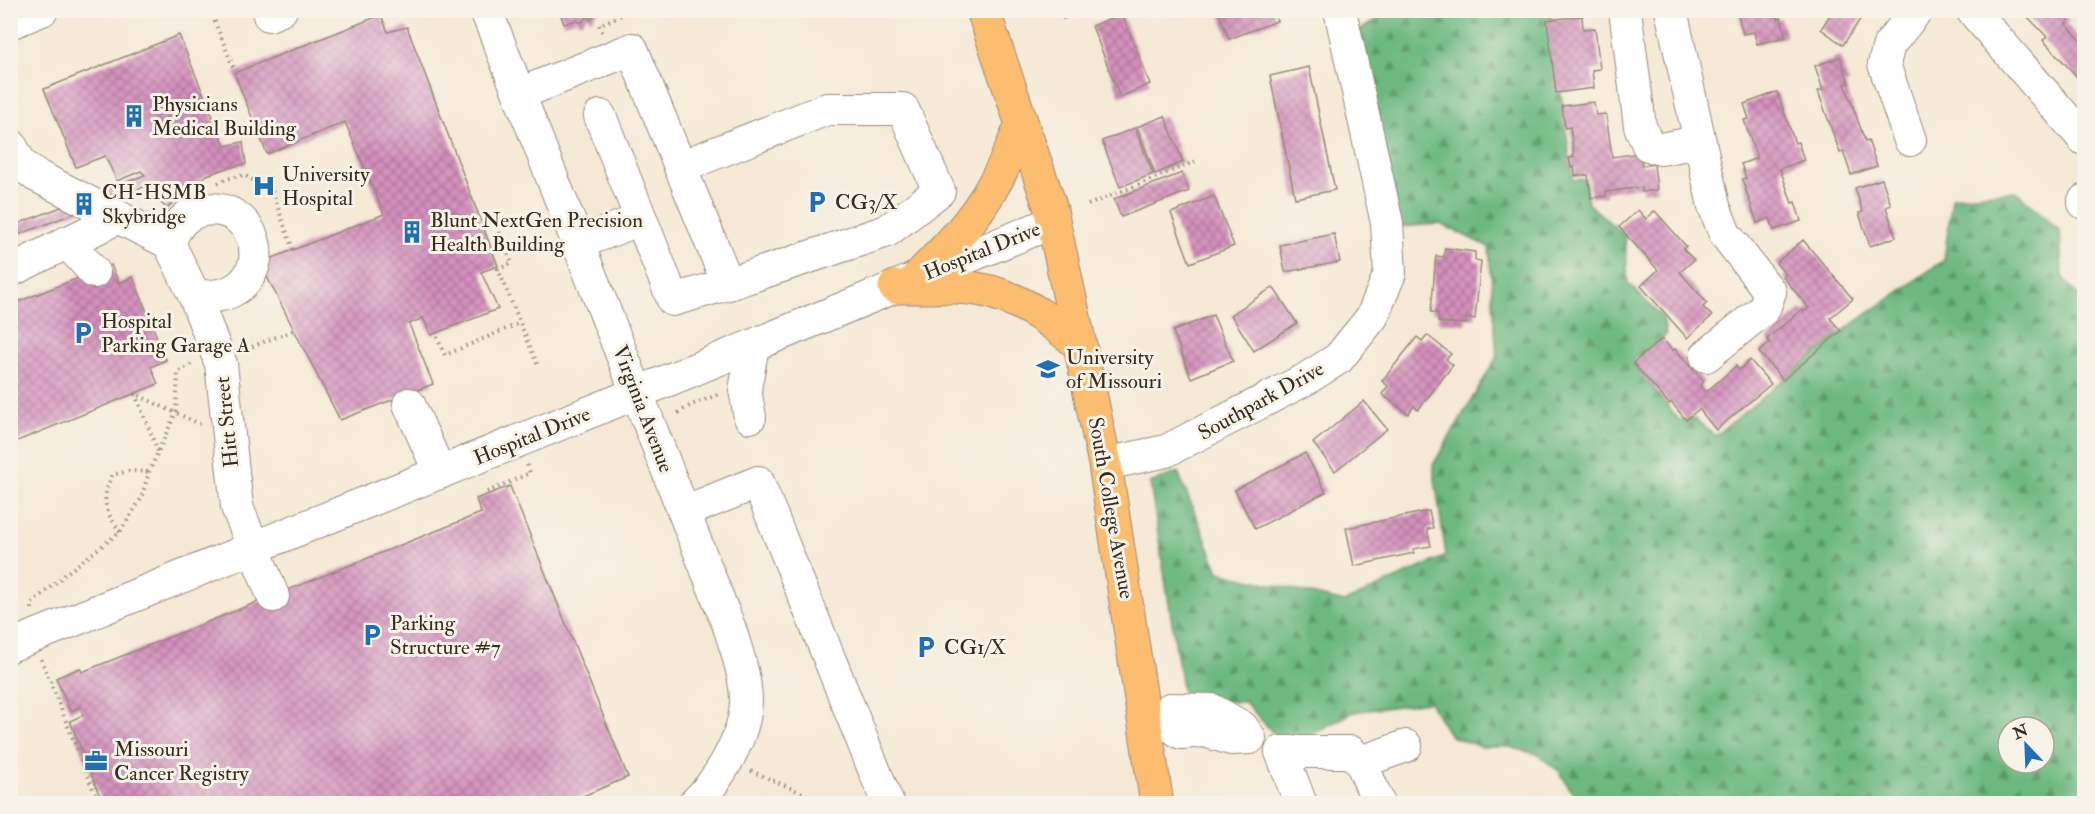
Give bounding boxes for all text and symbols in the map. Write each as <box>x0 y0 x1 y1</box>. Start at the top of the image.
place label: Physicians Medical Building <box>152 91 297 142</box>
building icon: Physicians Medical Building <box>121 103 147 129</box>
place label: University Hospital <box>282 161 370 212</box>
hospital icon: University Hospital <box>251 173 277 199</box>
place label: CH-HSMB Skybridge <box>102 179 206 230</box>
parking icon: CG3/X <box>804 189 830 215</box>
place label: CG3/X <box>835 189 898 216</box>
building icon: CH-HSMB Skybridge <box>71 191 97 217</box>
place label: Blunt NextGen Precision Health Building <box>430 207 643 258</box>
street label: Hospital Drive <box>920 215 1045 287</box>
building icon: Blunt NextGen Precision Health Building <box>399 219 425 245</box>
place label: Hospital Parking Garage A <box>101 308 250 359</box>
parking icon: Hospital Parking Garage A <box>70 320 96 346</box>
street label: Virginia Avenue <box>606 341 680 477</box>
place label: University of Missouri <box>1066 344 1162 395</box>
street label: Southpark Drive <box>1193 355 1329 447</box>
school or university icon: University of Missouri <box>1035 356 1061 382</box>
street label: Hitt Street <box>209 375 245 469</box>
street label: Hospital Drive <box>470 400 595 472</box>
street label: South College Avenue <box>1082 415 1140 601</box>
place label: Parking Structure #7 <box>390 610 501 661</box>
parking icon: Parking Structure #7 <box>359 622 385 648</box>
parking icon: CG1/X <box>913 634 939 660</box>
place label: CG1/X <box>944 634 1006 661</box>
north arrow <box>1996 715 2056 775</box>
text: N <box>2009 720 2032 745</box>
place label: Missouri Cancer Registry <box>114 736 250 787</box>
office icon: Missouri Cancer Registry <box>83 748 109 774</box>

